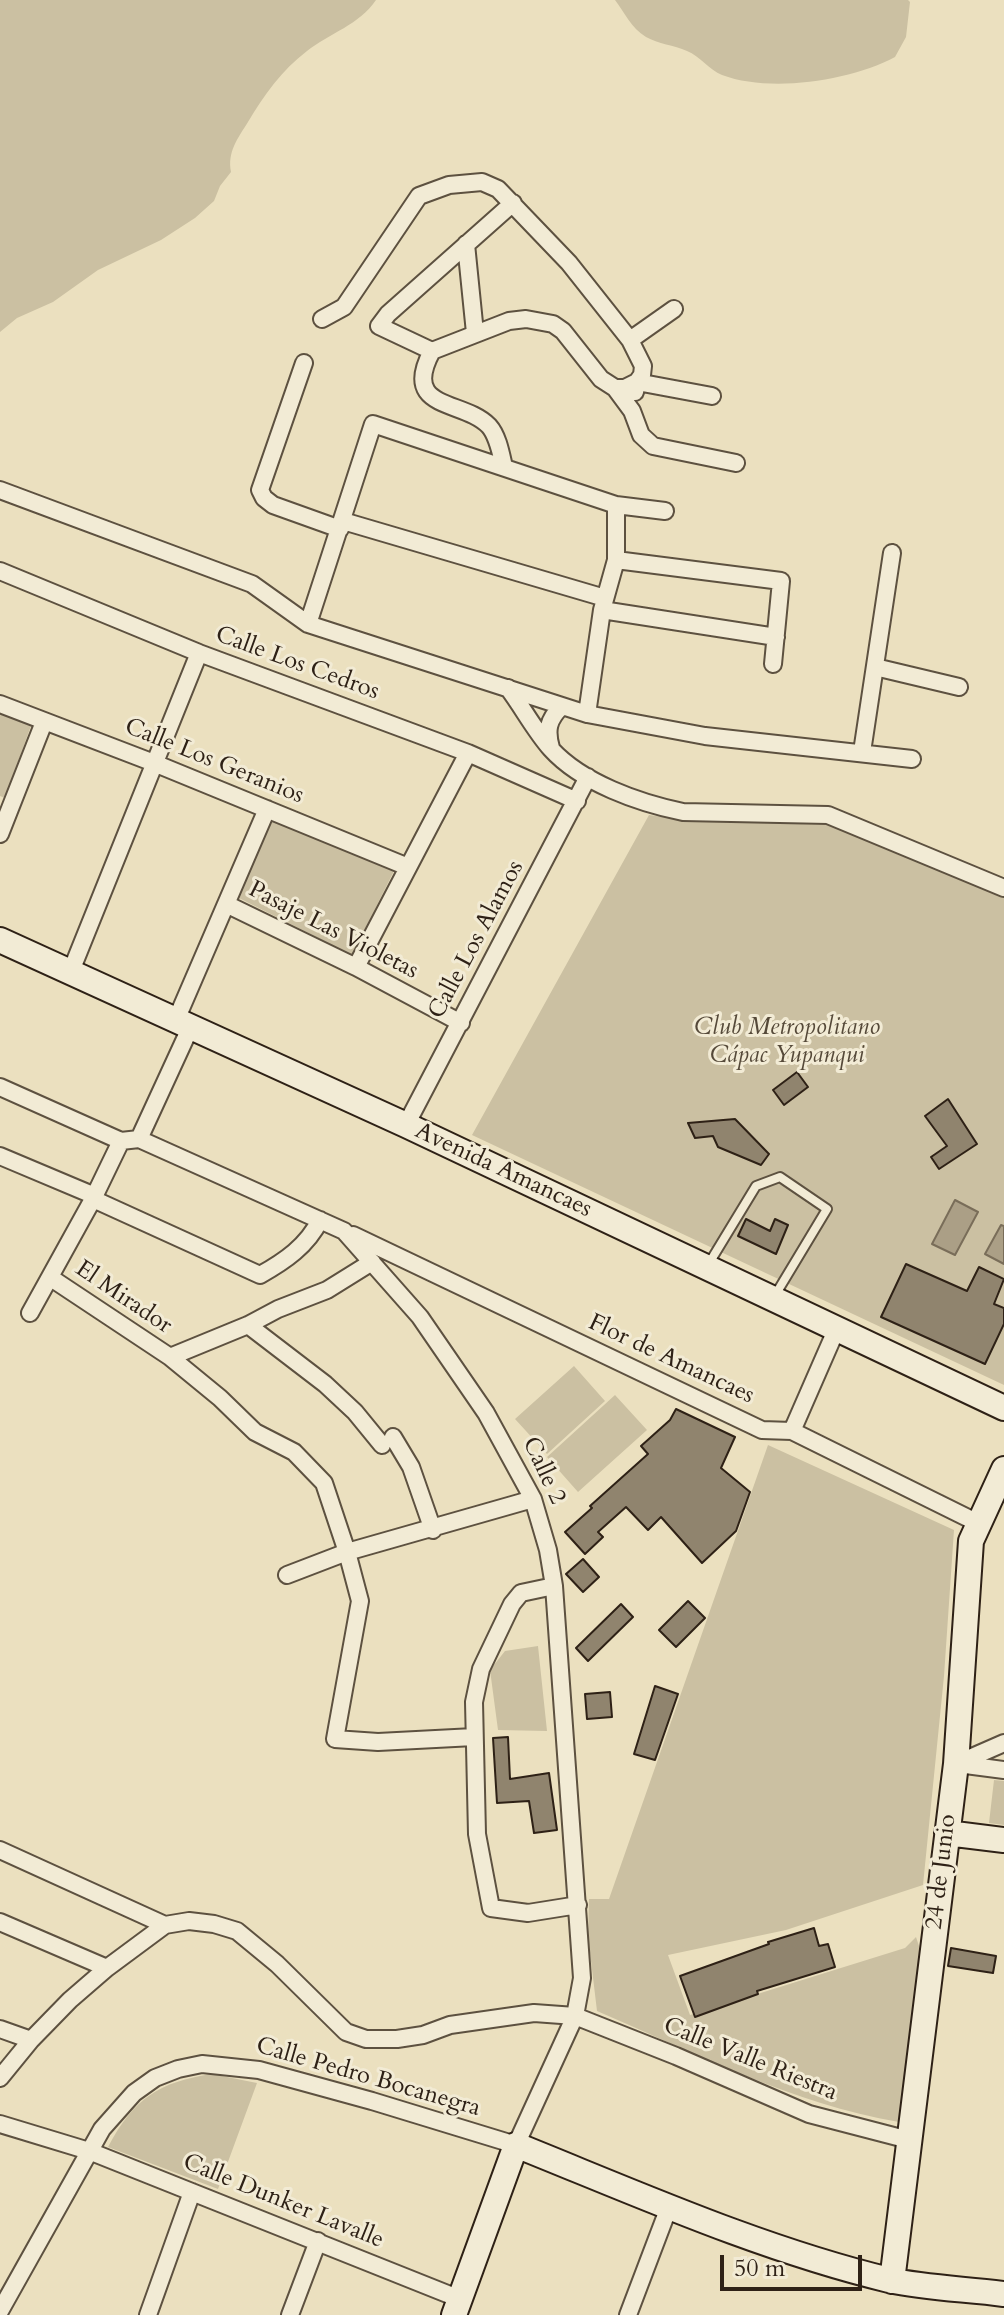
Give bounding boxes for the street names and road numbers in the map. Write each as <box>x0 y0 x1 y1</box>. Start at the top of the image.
street label: Calle Los Cedros <box>211 621 383 707</box>
street label: Calle Los Geranios <box>120 713 308 811</box>
street label: Calle Los Alamos <box>423 856 531 1024</box>
street label: Pasaje Las Violetas <box>243 876 423 986</box>
street label: Avenida Amancaes <box>410 1117 596 1225</box>
street label: El Mirador <box>69 1255 177 1341</box>
street label: Flor de Amancaes <box>583 1309 759 1411</box>
street label: Calle 2 <box>515 1433 571 1509</box>
street label: 24 de Junio <box>921 1813 963 1931</box>
street label: Calle Valle Riestra <box>659 2012 841 2108</box>
street label: Calle Pedro Bocanegra <box>253 2032 483 2124</box>
street label: Calle Dunker Lavalle <box>178 2149 388 2255</box>

